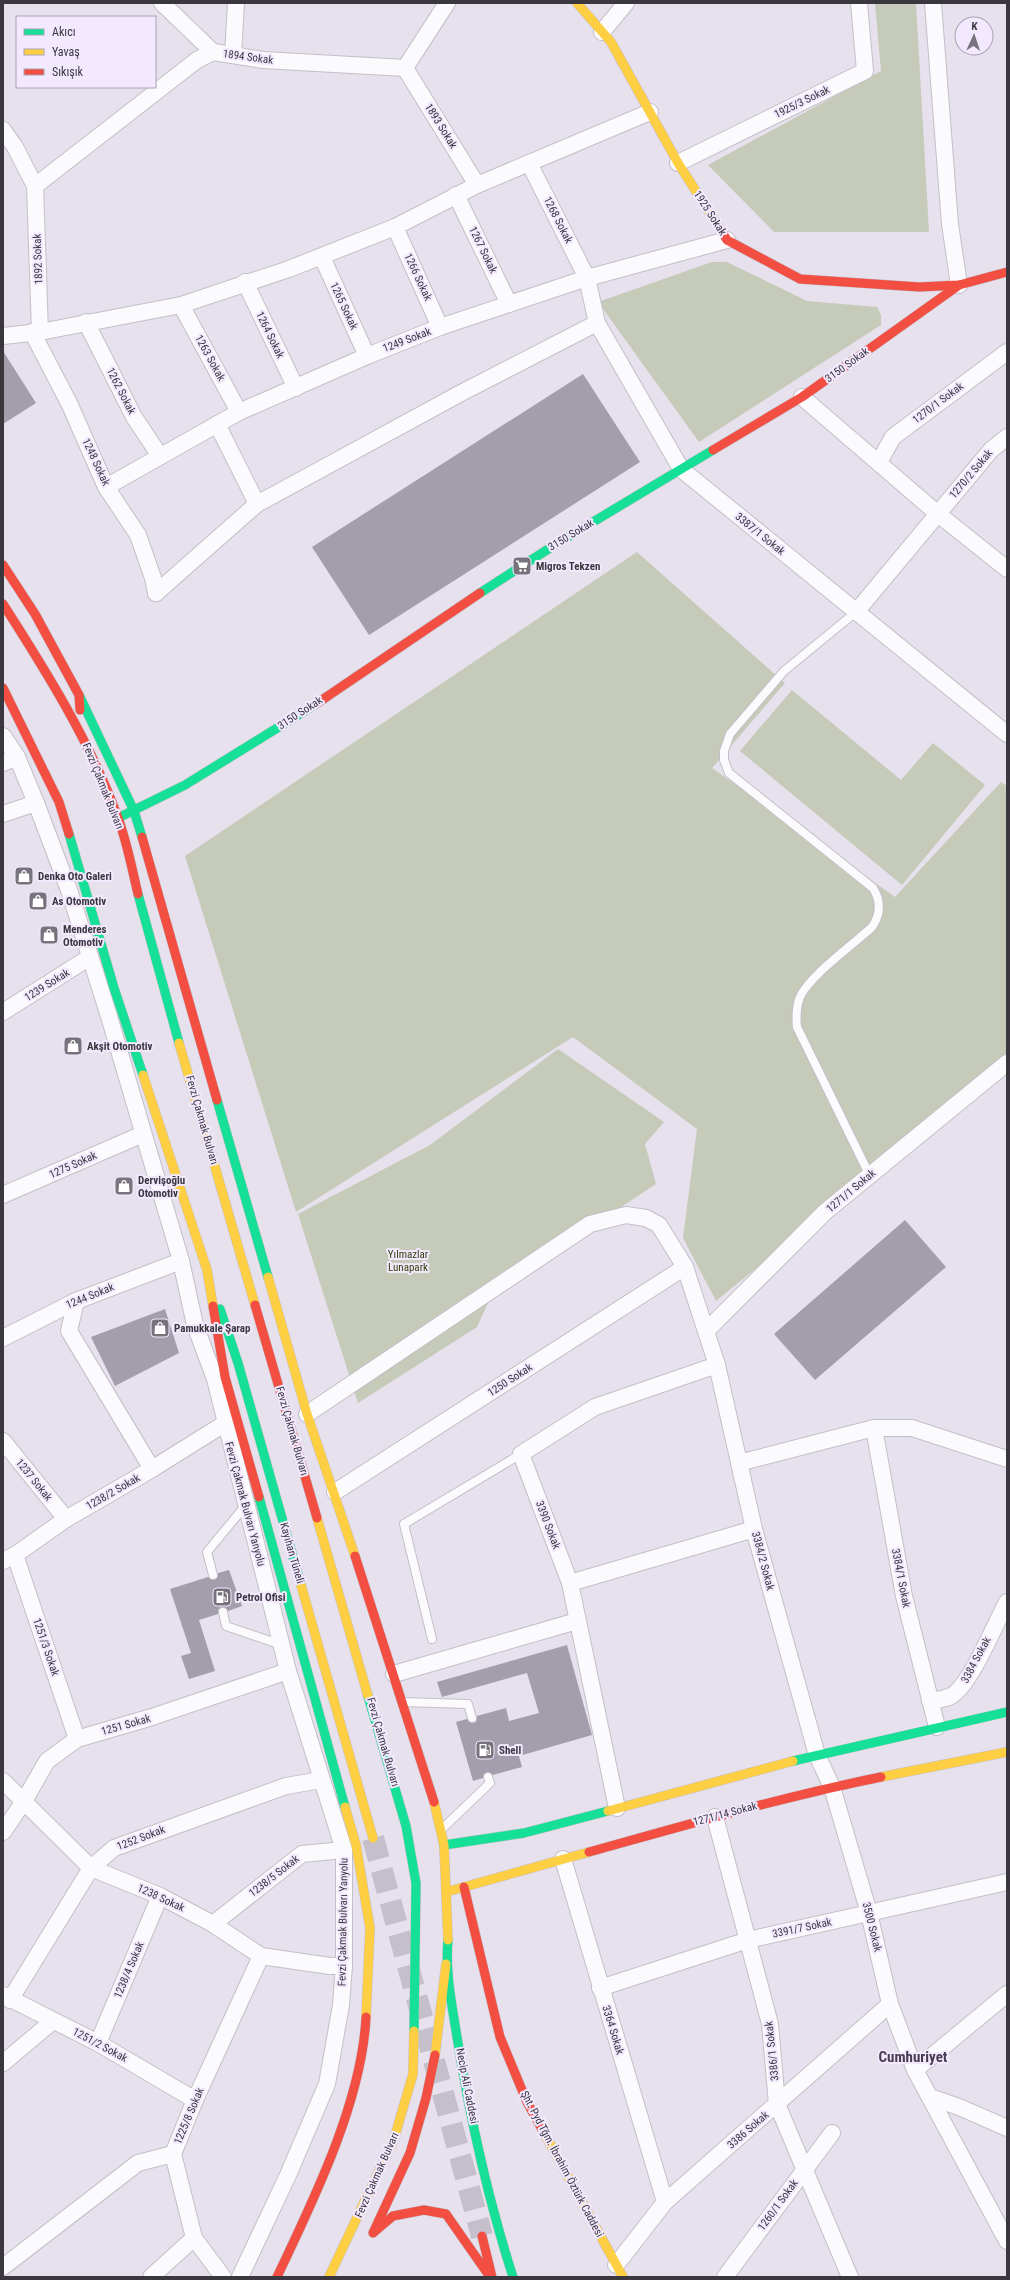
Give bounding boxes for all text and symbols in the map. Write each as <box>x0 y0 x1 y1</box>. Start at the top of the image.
legend <box>16 16 156 88</box>
north arrow <box>954 16 994 56</box>
text: K <box>971 20 979 33</box>
text: Akıcı <box>52 25 76 39</box>
text: Yavaş <box>52 45 80 59</box>
street label: 1894 Sokak <box>222 47 274 67</box>
text: Sıkışık <box>52 65 84 79</box>
street label: 1925/3 Sokak <box>772 83 832 121</box>
street label: 1893 Sokak <box>422 101 460 151</box>
street label: 1925 Sokak <box>691 188 729 238</box>
street label: 1268 Sokak <box>541 194 575 246</box>
street label: 1267 Sokak <box>466 224 500 276</box>
street label: 1892 Sokak <box>31 233 45 285</box>
street label: 1266 Sokak <box>401 251 435 303</box>
street label: 1265 Sokak <box>327 280 361 332</box>
street label: 1264 Sokak <box>253 309 287 361</box>
street label: 1249 Sokak <box>381 325 433 355</box>
street label: 1263 Sokak <box>192 333 228 383</box>
street label: 3150 Sokak <box>823 345 871 385</box>
street label: 1262 Sokak <box>104 365 138 417</box>
street label: 1270/1 Sokak <box>910 380 966 426</box>
street label: 1248 Sokak <box>79 436 113 488</box>
street label: 1270/2 Sokak <box>947 447 995 501</box>
street label: 3387/1 Sokak <box>733 510 788 558</box>
street label: 3150 Sokak <box>546 516 596 554</box>
supermarket icon: Migros Tekzen <box>511 555 533 577</box>
place label: Migros Tekzen <box>536 560 600 573</box>
street label: 3150 Sokak <box>275 694 325 732</box>
street label: Fevzi Çakmak Bulvarı <box>80 741 126 831</box>
shop icon: Denka Oto Galeri <box>13 865 35 887</box>
place label: Denka Oto Galeri <box>38 870 112 883</box>
shop icon: As Otomotiv <box>27 890 49 912</box>
place label: As Otomotiv <box>52 895 106 908</box>
place label: Menderes Otomotiv <box>63 923 107 949</box>
shop icon: Menderes Otomotiv <box>38 924 60 946</box>
street label: 1239 Sokak <box>22 966 72 1004</box>
shop icon: Akşit Otomotiv <box>62 1035 84 1057</box>
place label: Akşit Otomotiv <box>87 1040 153 1053</box>
street label: Fevzi Çakmak Bulvarı <box>183 1074 221 1166</box>
street label: 1275 Sokak <box>47 1149 99 1181</box>
street label: 1271/1 Sokak <box>824 1167 878 1215</box>
place label: Dervişoğlu Otomotiv <box>138 1174 185 1200</box>
shop icon: Dervişoğlu Otomotiv <box>113 1175 135 1197</box>
park label: Yılmazlar Lunapark <box>388 1248 429 1274</box>
street label: 1244 Sokak <box>64 1280 116 1312</box>
shop icon: Pamukkale Şarap <box>149 1317 171 1339</box>
place label: Pamukkale Şarap <box>174 1322 251 1335</box>
street label: 1250 Sokak <box>485 1361 535 1399</box>
street label: Fevzi Çakmak Bulvarı <box>273 1385 311 1477</box>
street label: Fevzi Çakmak Bulvarı Yanyolu <box>222 1440 268 1568</box>
street label: 1237 Sokak <box>13 1456 55 1504</box>
street label: 1238/2 Sokak <box>84 1471 142 1513</box>
street label: 3390 Sokak <box>533 1499 563 1551</box>
street label: Kayıhan Tüneli <box>277 1521 307 1585</box>
street label: 3384/2 Sokak <box>749 1530 777 1592</box>
street label: 3384/1 Sokak <box>889 1547 913 1609</box>
fuel station icon: Petrol Ofisi <box>211 1586 233 1608</box>
place label: Petrol Ofisi <box>236 1591 286 1604</box>
street label: 1251/3 Sokak <box>30 1616 62 1678</box>
street label: 3384 Sokak <box>958 1635 994 1685</box>
street label: Fevzi Çakmak Bulvarı <box>364 1696 402 1788</box>
street label: 1251 Sokak <box>100 1712 152 1738</box>
fuel station icon: Shell <box>474 1739 496 1761</box>
place label: Shell <box>499 1744 521 1757</box>
street label: 1271/14 Sokak <box>692 1799 758 1829</box>
street label: 1252 Sokak <box>115 1823 167 1853</box>
street label: 1238/5 Sokak <box>246 1852 302 1900</box>
street label: Fevzi Çakmak Bulvarı Yanyolu <box>335 1858 351 1986</box>
street label: 1238 Sokak <box>135 1881 187 1915</box>
street label: 3500 Sokak <box>860 1901 884 1953</box>
street label: 3391/7 Sokak <box>771 1915 833 1941</box>
street label: 1238/4 Sokak <box>111 1940 147 2000</box>
street label: 3364 Sokak <box>599 2004 627 2056</box>
street label: 3386/1 Sokak <box>762 2020 782 2082</box>
street label: 1251/2 Sokak <box>70 2025 130 2065</box>
street label: Necip Ali Caddesi <box>453 2047 481 2125</box>
district label: Cumhuriyet <box>879 2048 948 2066</box>
street label: 1225/8 Sokak <box>171 2086 207 2146</box>
street label: Şht. Pyd Tğm. İbrahim Öztürk Caddesi <box>518 2089 606 2239</box>
street label: 3386 Sokak <box>725 2108 771 2152</box>
street label: Fevzi Çakmak Bulvarı <box>352 2130 402 2220</box>
street label: 1260/1 Sokak <box>755 2177 801 2233</box>

